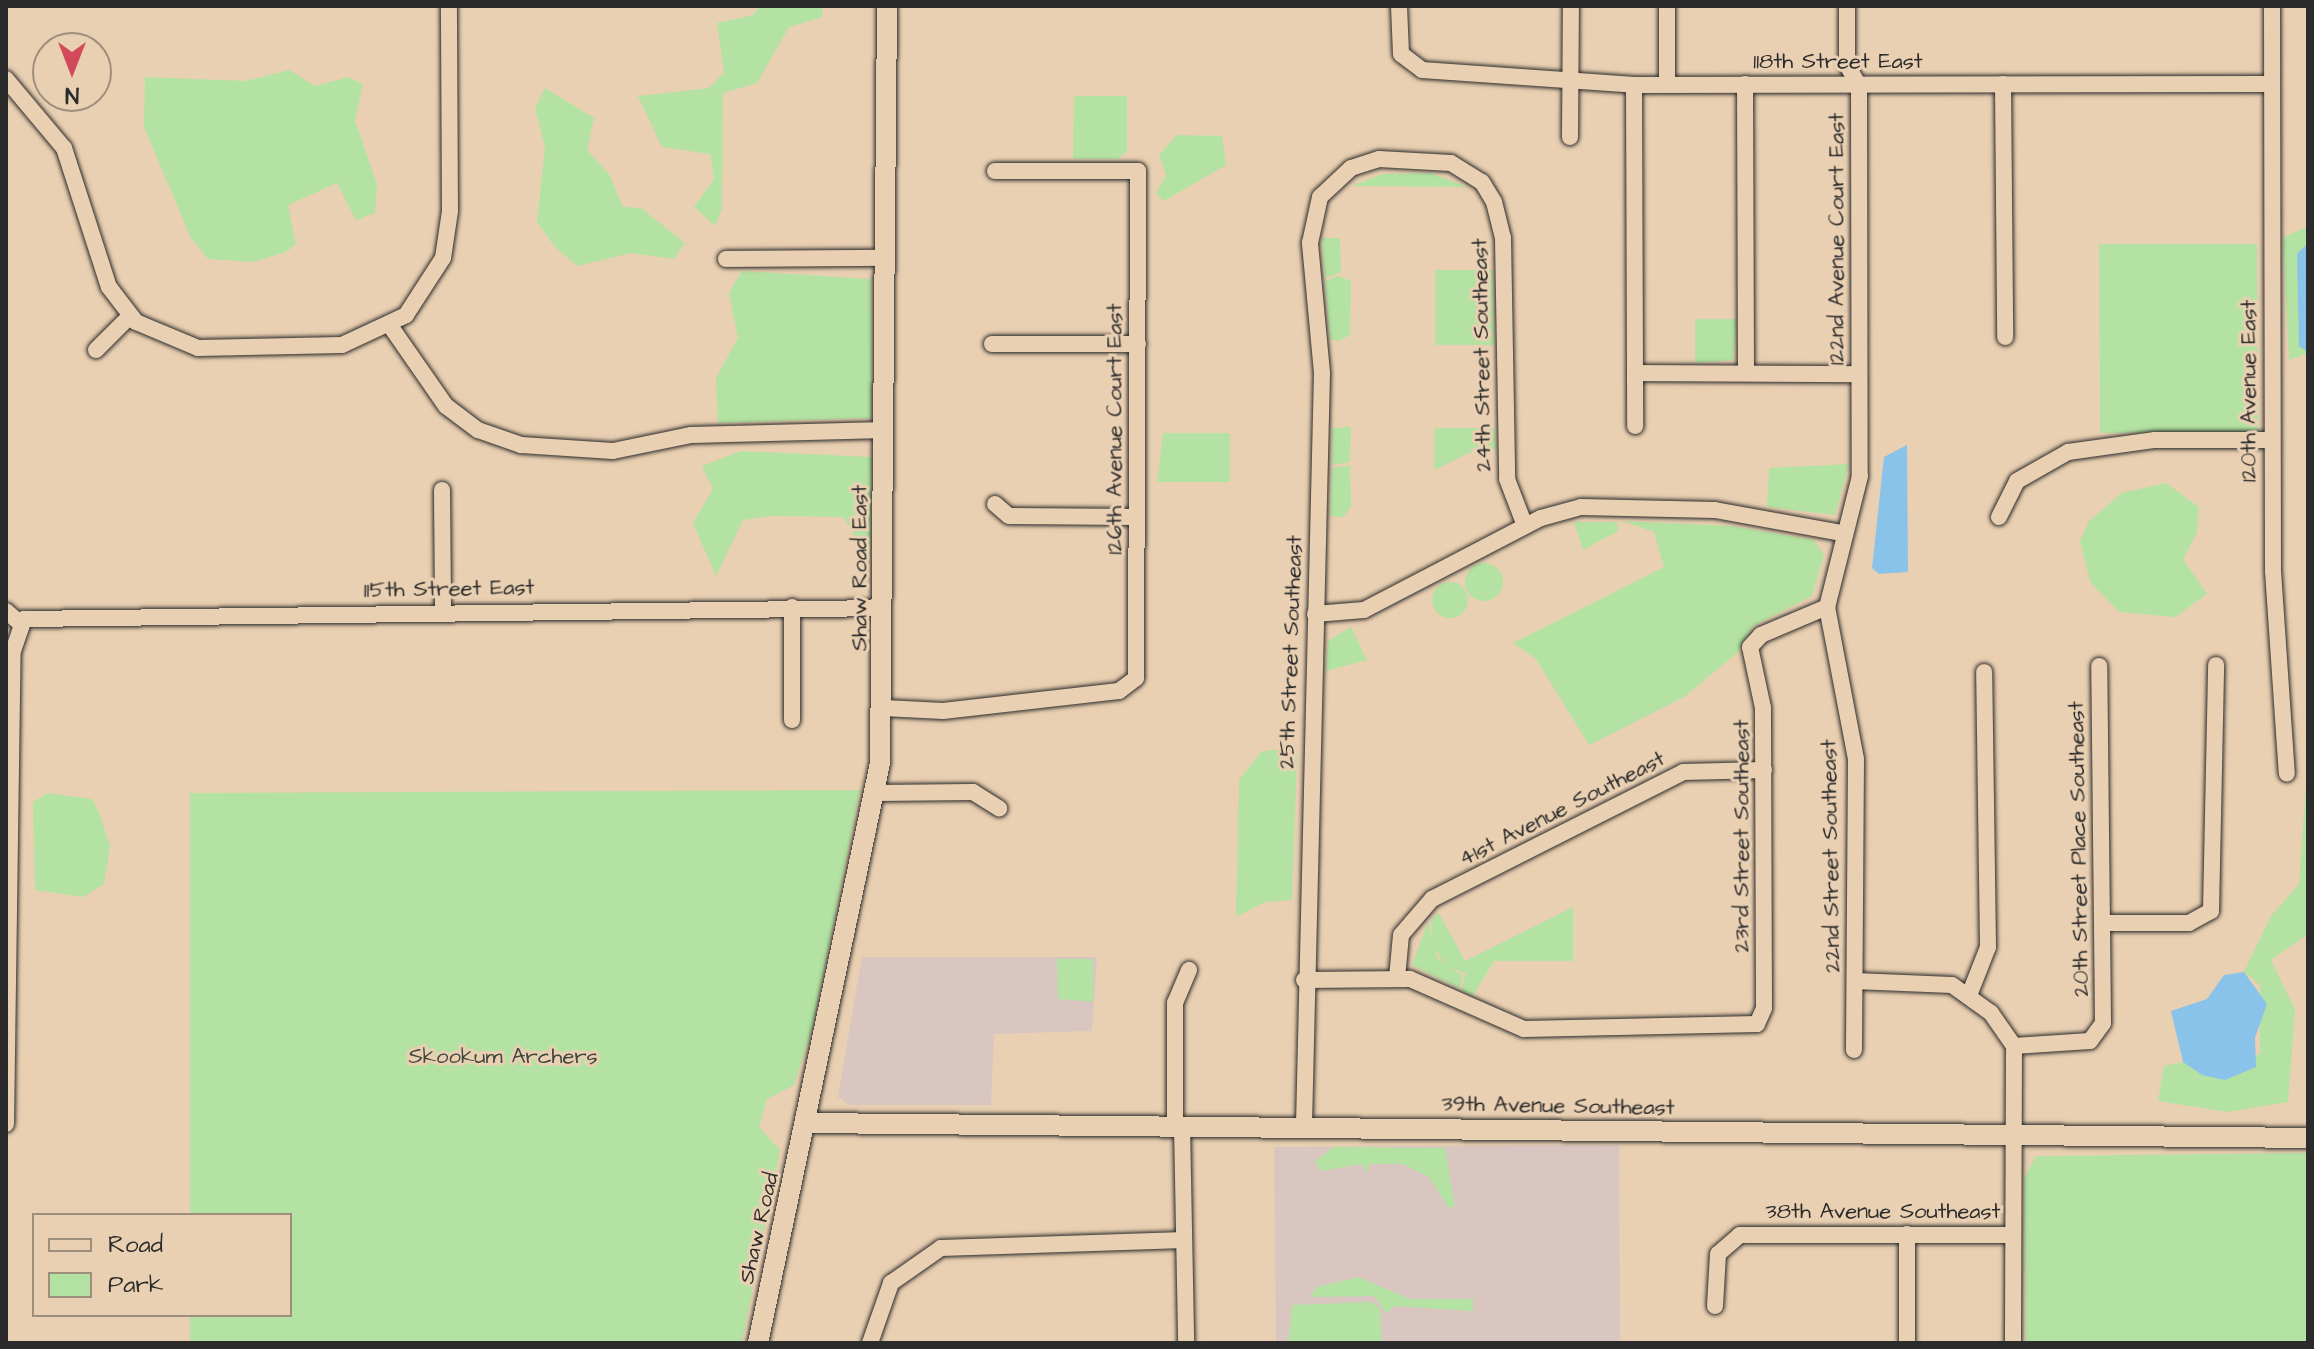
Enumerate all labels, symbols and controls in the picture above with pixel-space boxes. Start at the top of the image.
north arrow [32,32,112,112]
street label: 118th Street East [1753,49,1923,75]
text: N [65,79,79,110]
street label: 122nd Avenue Court East [1824,113,1850,365]
street label: 24th Street Southeast [1467,238,1497,472]
street label: 120th Avenue East [2236,300,2262,482]
street label: 126th Avenue Court East [1102,303,1128,555]
street label: Shaw Road East [847,485,873,651]
street label: 25th Street Southeast [1274,535,1308,769]
street label: 115th Street East [363,574,535,604]
street label: 20th Street Place Southeast [2063,701,2095,997]
street label: 23rd Street Southeast [1729,719,1755,953]
street label: 22nd Street Southeast [1816,739,1846,973]
street label: 41st Avenue Southeast [1455,746,1669,872]
park label: Skookum Archers [408,1044,598,1070]
street label: 39th Avenue Southeast [1441,1091,1675,1121]
street label: Shaw Road [733,1170,785,1286]
street label: 38th Avenue Southeast [1766,1199,2000,1225]
legend [32,1213,292,1317]
text: Road [108,1228,163,1262]
text: Park [108,1268,164,1302]

